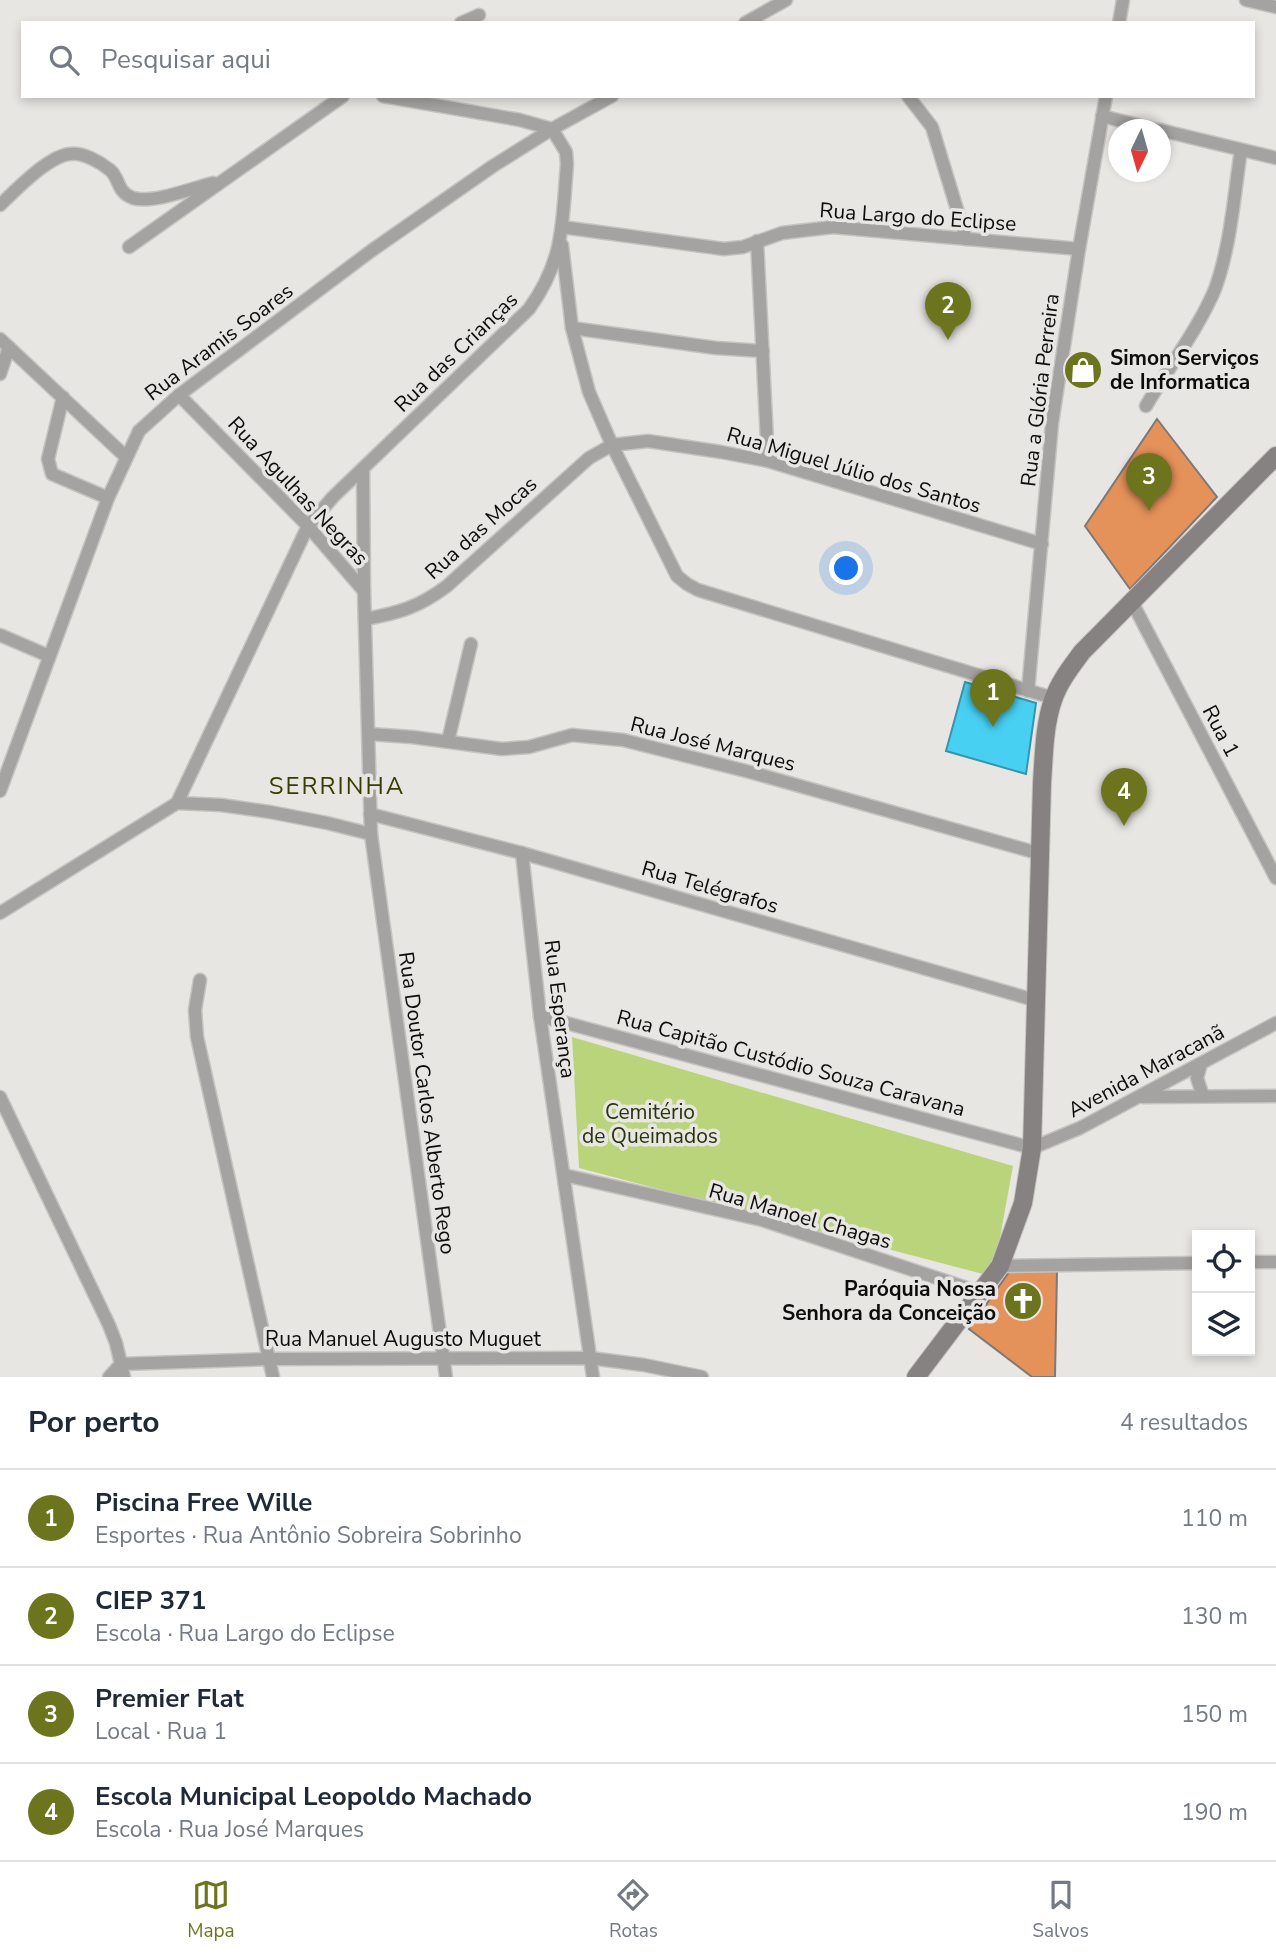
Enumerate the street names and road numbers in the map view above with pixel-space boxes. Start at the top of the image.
street label: Rua Largo do Eclipse [819,196,1017,238]
street label: Rua Aramis Soares [139,277,299,407]
street label: Rua das Crianças [388,286,524,418]
street label: Rua a Glória Perreira [1014,292,1066,488]
street label: Rua Agulhas Negras [222,410,374,572]
street label: Rua Miguel Júlio dos Santos [724,420,984,520]
street label: Rua das Mocas [419,470,543,586]
street label: Rua 1 [1196,700,1246,762]
street label: Rua José Marques [627,710,799,778]
street label: Rua Telégrafos [638,854,782,920]
street label: Rua Esperança [538,938,582,1080]
street label: Rua Doutor Carlos Alberto Rego [392,950,462,1256]
street label: Rua Capitão Custódio Souza Caravana [614,1003,968,1123]
street label: Avenida Maracanã [1063,1018,1229,1124]
street label: Rua Manoel Chagas [706,1177,894,1255]
street label: Rua Manuel Augusto Muguet [265,1325,542,1353]

